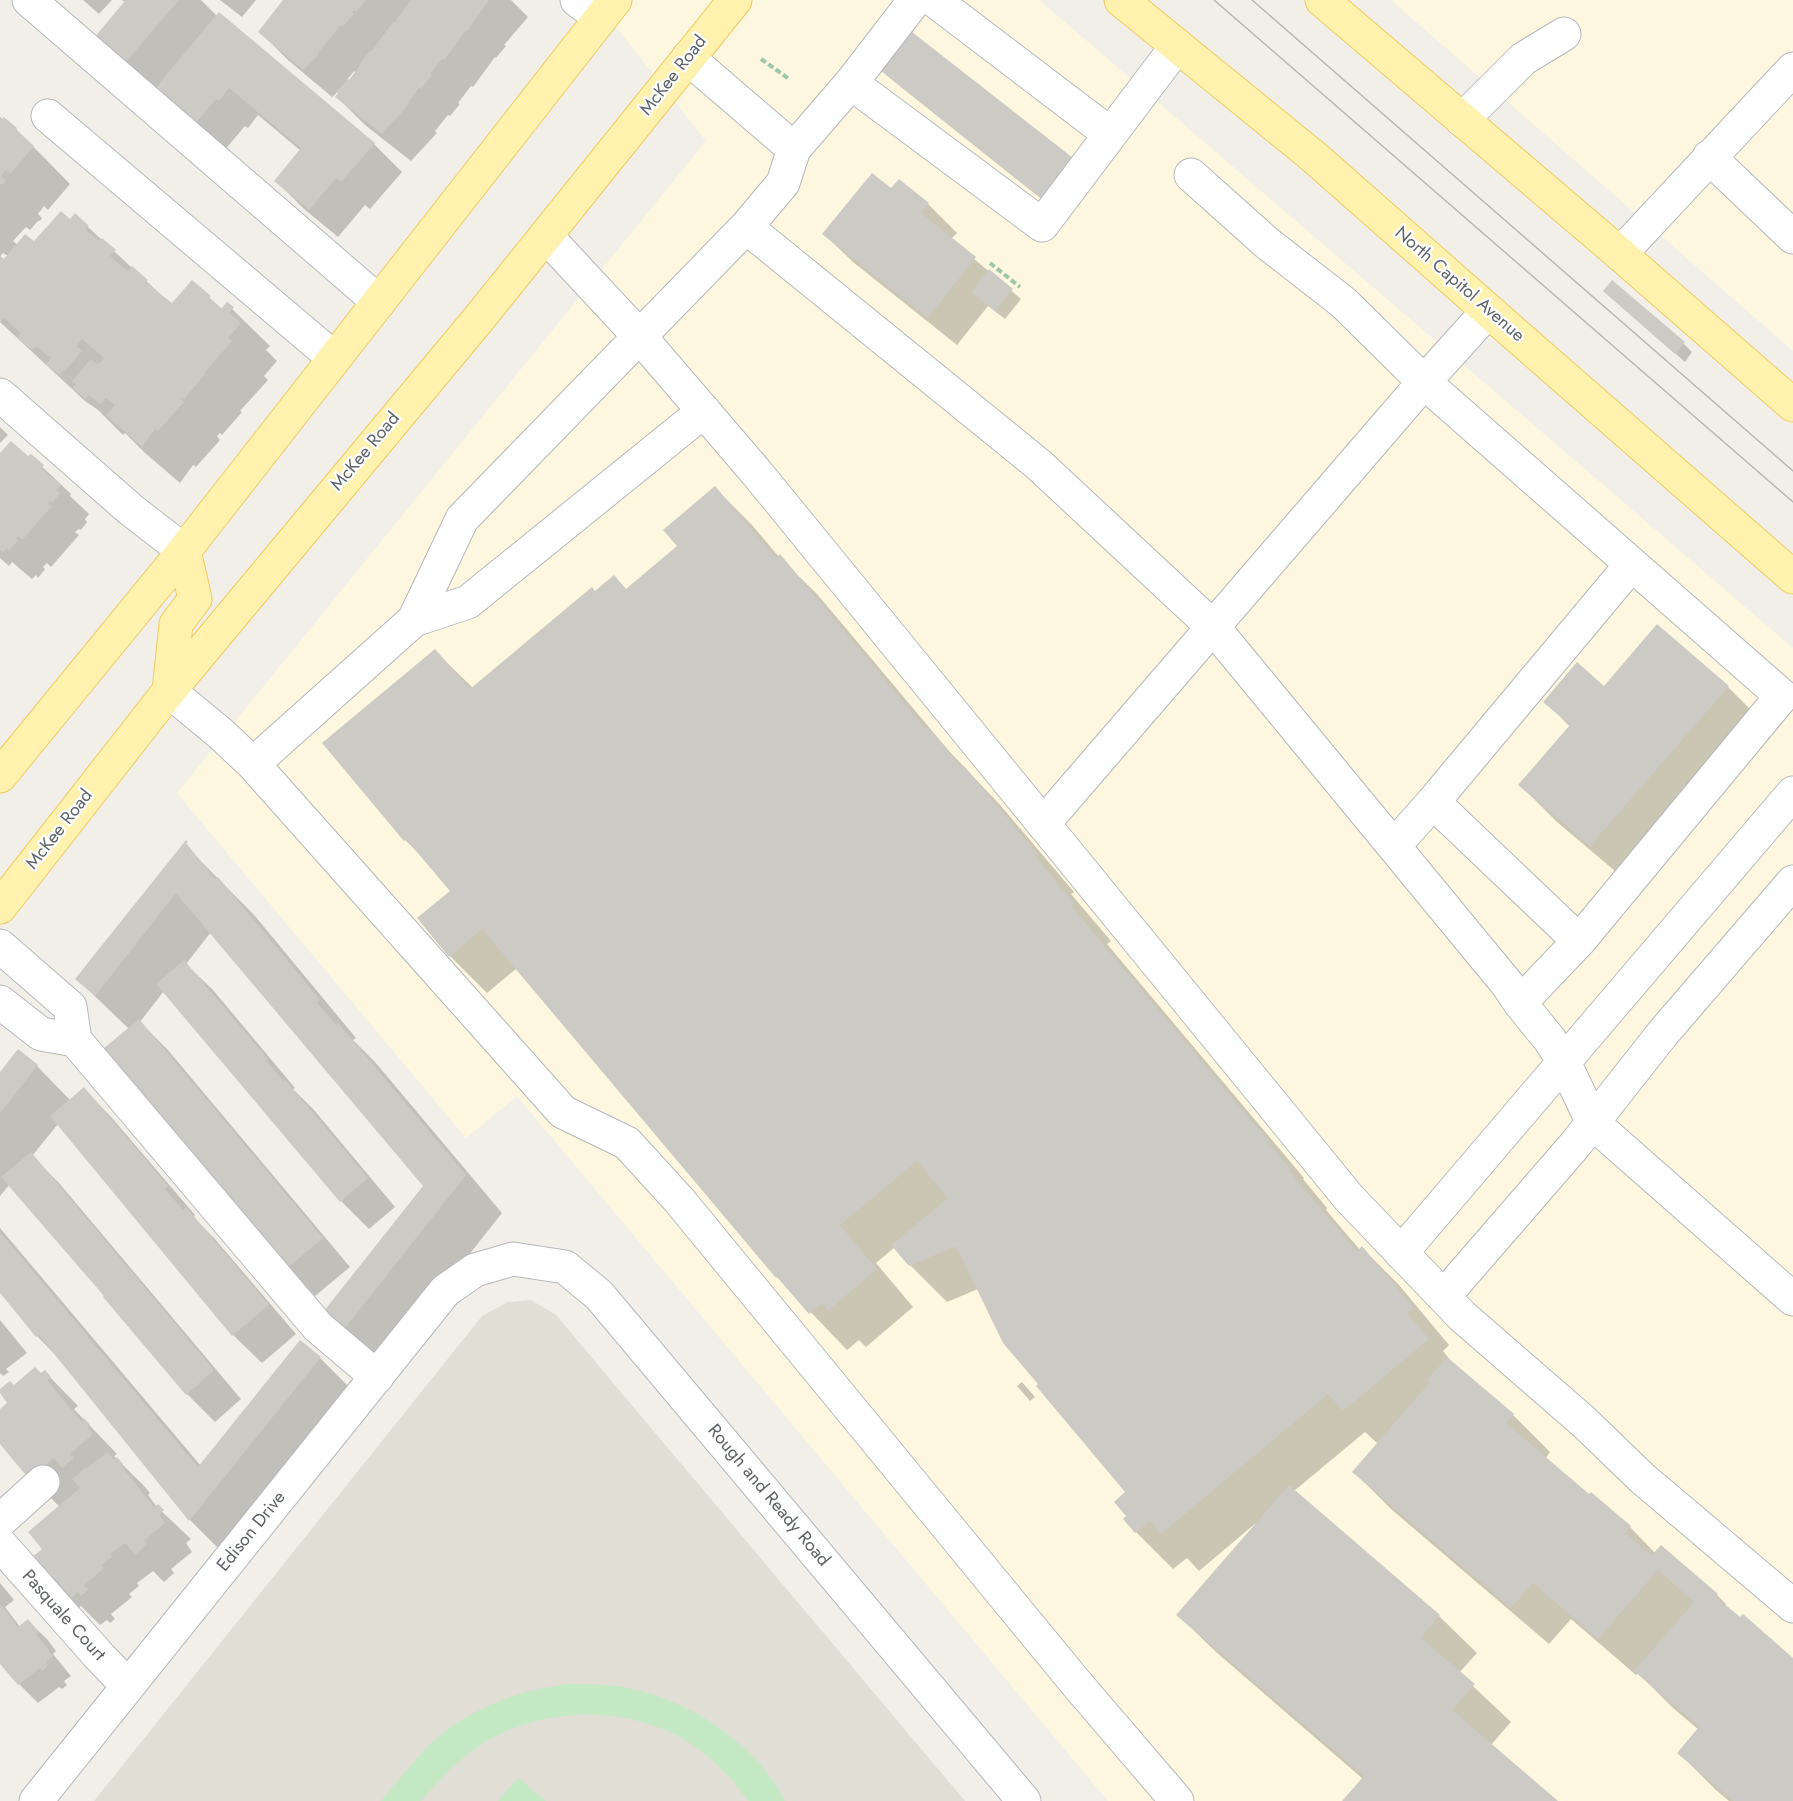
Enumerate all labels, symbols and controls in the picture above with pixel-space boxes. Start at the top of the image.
street label: McKee Road [636,32,712,120]
street label: North Capitol Avenue [1390,223,1528,347]
street label: McKee Road [327,408,405,496]
street label: McKee Road [22,786,98,874]
street label: Rough and Ready Road [702,1421,834,1571]
street label: Edison Drive [213,1488,291,1576]
street label: Pasquale Court [17,1566,109,1666]

